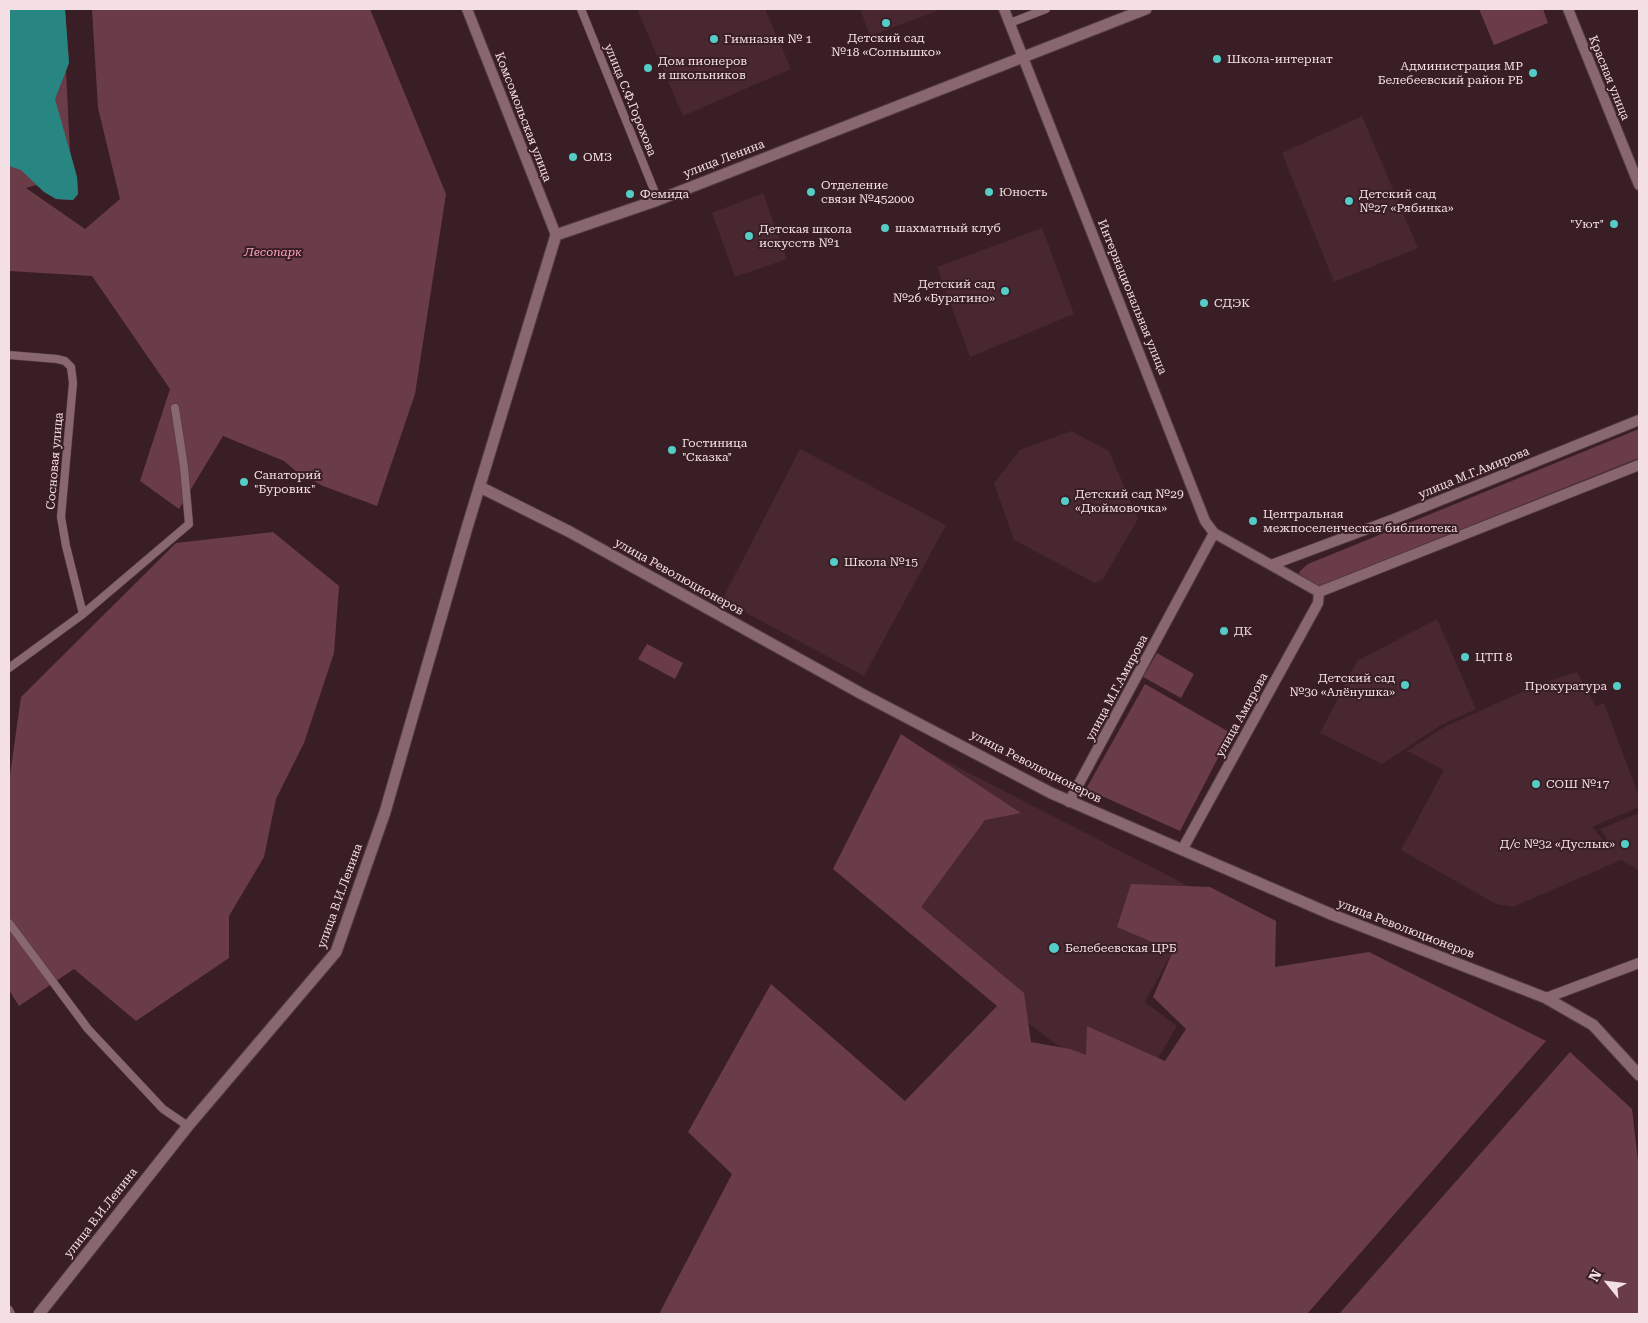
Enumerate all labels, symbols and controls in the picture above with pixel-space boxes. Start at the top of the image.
marker: Детский сад №18 «Солнышко» [880,17,892,29]
place label: Детский сад №18 «Солнышко» [831,31,941,59]
place label: Гимназия № 1 [724,32,812,46]
marker: Гимназия № 1 [708,33,720,45]
street label: Красная улица [1585,33,1633,123]
street label: улица С.Ф.Горохова [601,42,659,158]
street label: Комсомольская улица [492,50,554,184]
place label: Школа-интернат [1227,52,1333,66]
marker: Школа-интернат [1211,53,1223,65]
place label: Дом пионеров и школьников [658,54,747,82]
place label: Администрация МР Белебеевский район РБ [1378,59,1523,87]
marker: Дом пионеров и школьников [642,62,654,74]
marker: Администрация МР Белебеевский район РБ [1527,67,1539,79]
street label: улица Ленина [681,137,767,181]
place label: ОМЗ [583,150,612,164]
marker: ОМЗ [567,151,579,163]
place label: Отделение связи №452000 [821,178,914,206]
place label: Юность [999,185,1047,199]
marker: Отделение связи №452000 [805,186,817,198]
marker: Юность [983,186,995,198]
place label: Фемида [640,187,689,201]
place label: Детский сад №27 «Рябинка» [1359,187,1454,215]
marker: Фемида [624,188,636,200]
marker: Детский сад №27 «Рябинка» [1343,195,1355,207]
street label: Интернациональная улица [1094,217,1170,377]
place label: "Уют" [1570,217,1604,231]
marker: "Уют" [1608,218,1620,230]
place label: шахматный клуб [895,221,1001,235]
place label: Детская школа искусств №1 [759,222,852,250]
marker: шахматный клуб [879,222,891,234]
marker: Детская школа искусств №1 [743,230,755,242]
park label: Лесопарк [244,245,302,259]
place label: Детский сад №26 «Буратино» [893,277,995,305]
marker: Детский сад №26 «Буратино» [999,285,1011,297]
place label: СДЭК [1214,296,1250,310]
marker: СДЭК [1198,297,1210,309]
street label: Сосновая улица [44,412,66,510]
place label: Гостиница "Сказка" [682,436,747,464]
marker: Гостиница "Сказка" [666,444,678,456]
street label: улица М.Г.Амирова [1417,444,1531,502]
place label: Санаторий "Буровик" [254,468,321,496]
marker: Санаторий "Буровик" [238,476,250,488]
place label: Детский сад №29 «Дюймовочка» [1075,487,1184,515]
marker: Детский сад №29 «Дюймовочка» [1059,495,1071,507]
place label: Центральная межпоселенческая библиотека [1263,507,1457,535]
marker: Центральная межпоселенческая библиотека [1247,515,1259,527]
street label: улица Революционеров [612,535,746,619]
place label: Школа №15 [844,555,918,569]
marker: Школа №15 [828,556,840,568]
place label: ДК [1234,624,1252,638]
marker: ДК [1218,625,1230,637]
street label: улица М.Г.Амирова [1083,632,1151,744]
place label: ЦТП 8 [1475,650,1513,664]
marker: ЦТП 8 [1459,651,1471,663]
street label: улица Амирова [1213,670,1271,760]
place label: Детский сад №30 «Алёнушка» [1289,671,1395,699]
marker: Детский сад №30 «Алёнушка» [1399,679,1411,691]
place label: Прокуратура [1525,679,1607,693]
marker: Прокуратура [1611,680,1623,692]
street label: улица Революционеров [968,728,1104,806]
place label: СОШ №17 [1546,777,1609,791]
marker: СОШ №17 [1530,778,1542,790]
place label: Д/с №32 «Дуслык» [1500,837,1615,851]
marker: Д/с №32 «Дуслык» [1619,838,1631,850]
street label: улица В.И.Ленина [314,842,366,950]
street label: улица Революционеров [1335,896,1477,962]
marker: Белебеевская ЦРБ [1047,941,1061,955]
place label: Белебеевская ЦРБ [1065,941,1176,955]
street label: улица В.И.Ленина [61,1165,141,1261]
north arrow [1583,1258,1633,1308]
text: N [1585,1267,1604,1284]

